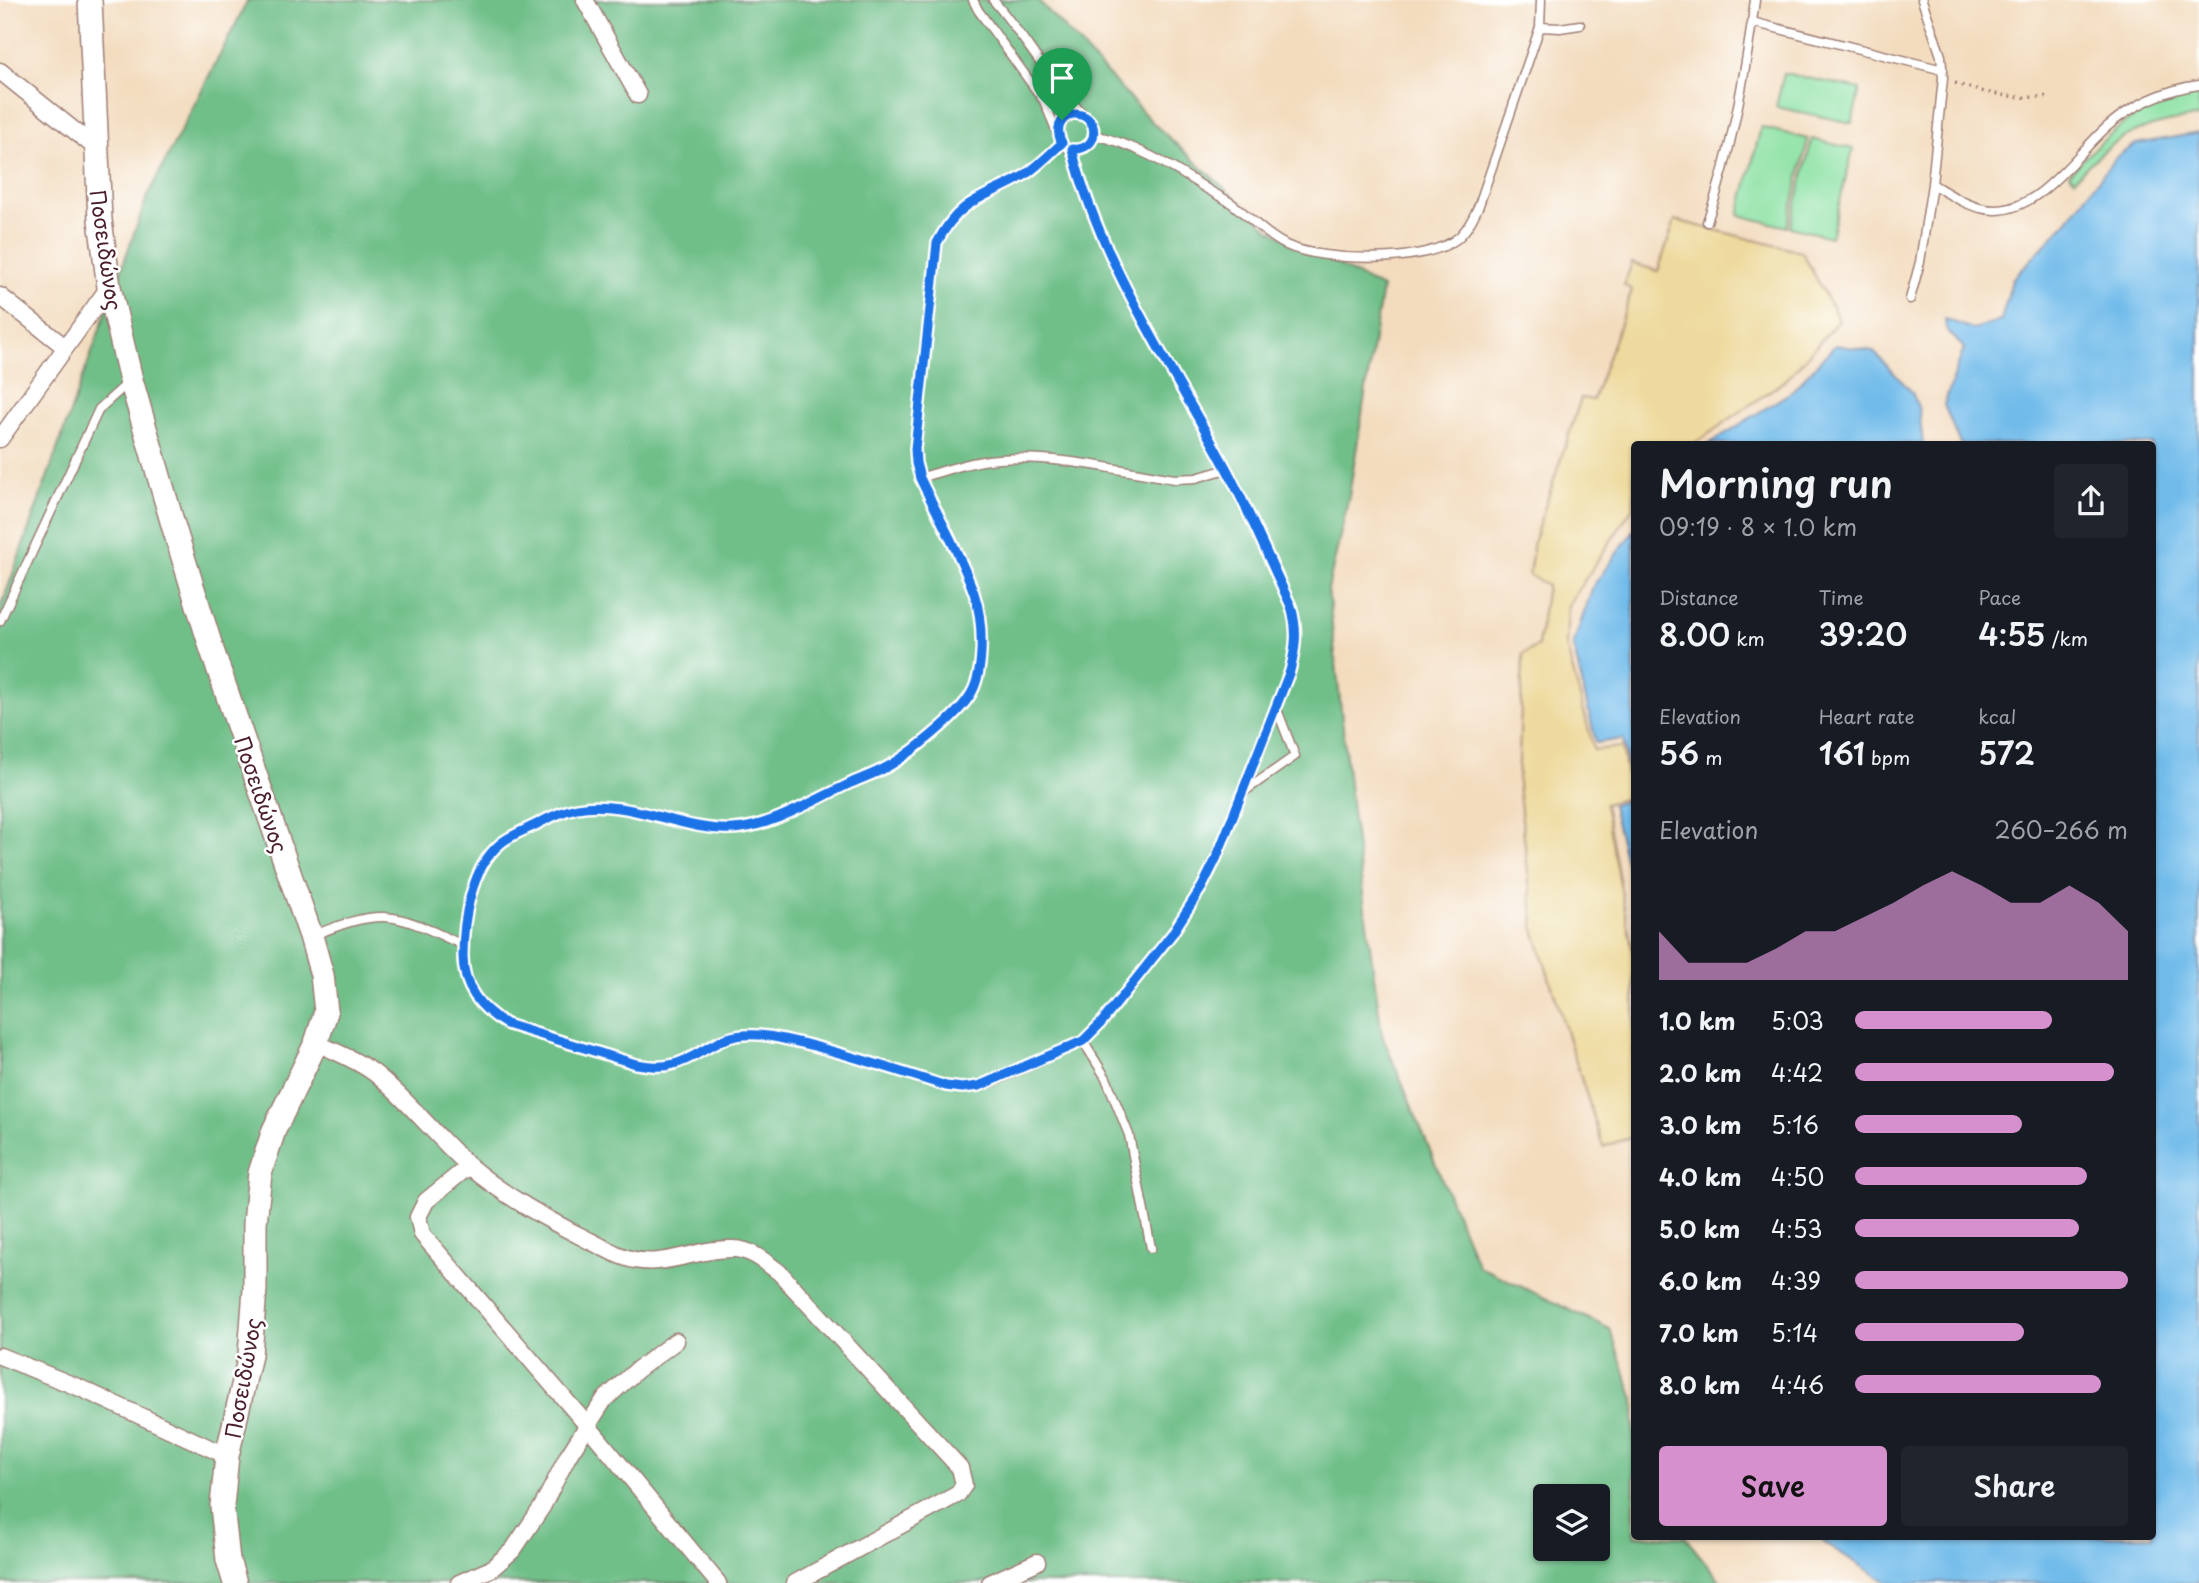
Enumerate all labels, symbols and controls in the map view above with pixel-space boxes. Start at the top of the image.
pin [1032,48,1092,120]
icon: arrive [1043,59,1081,97]
street label: Ποσειδώνος [83,188,131,312]
text: Morning run [1659,454,1893,511]
button: share [2054,464,2128,538]
text: 09:19 · 8 × 1.0 km [1659,509,1857,544]
text: Distance [1659,583,1739,611]
text: Time [1819,583,1864,611]
text: Pace [1978,583,2021,611]
text: 8.00 [1659,611,1730,656]
text: 39:20 [1819,611,1907,656]
text: 4:55 [1978,611,2046,656]
text: km [1730,624,1765,652]
text: /km [2046,624,2088,652]
text: Elevation [1659,702,1741,730]
text: Heart rate [1819,702,1915,730]
text: kcal [1978,702,2016,730]
text: 56 [1659,730,1699,775]
text: 161 [1819,730,1865,775]
text: 572 [1978,730,2035,775]
street label: Ποσειδώνος [227,731,297,857]
text: m [1699,743,1723,771]
text: bpm [1865,743,1910,771]
text: Elevation [1659,812,1758,847]
text: 260–266 m [1994,812,2128,847]
text: 1.0 km [1659,1003,1736,1038]
text: 5:03 [1771,1003,1824,1038]
text: 2.0 km [1659,1055,1741,1090]
text: 4:42 [1771,1055,1823,1090]
text: 3.0 km [1659,1107,1741,1142]
text: 5:16 [1771,1107,1819,1142]
text: 4.0 km [1659,1159,1742,1194]
text: 4:50 [1771,1159,1824,1194]
text: 5.0 km [1659,1211,1740,1246]
text: 4:53 [1771,1211,1822,1246]
text: 6.0 km [1659,1263,1742,1298]
text: 4:39 [1771,1263,1821,1298]
street label: Ποσειδώνος [216,1315,268,1441]
text: 7.0 km [1659,1315,1739,1350]
text: 5:14 [1771,1315,1818,1350]
text: 8.0 km [1659,1367,1740,1402]
text: 4:46 [1771,1367,1824,1402]
button: Save [1659,1446,1887,1526]
button: Share [1901,1446,2128,1526]
map controls [1533,1484,1610,1561]
button: layers [1533,1484,1610,1561]

